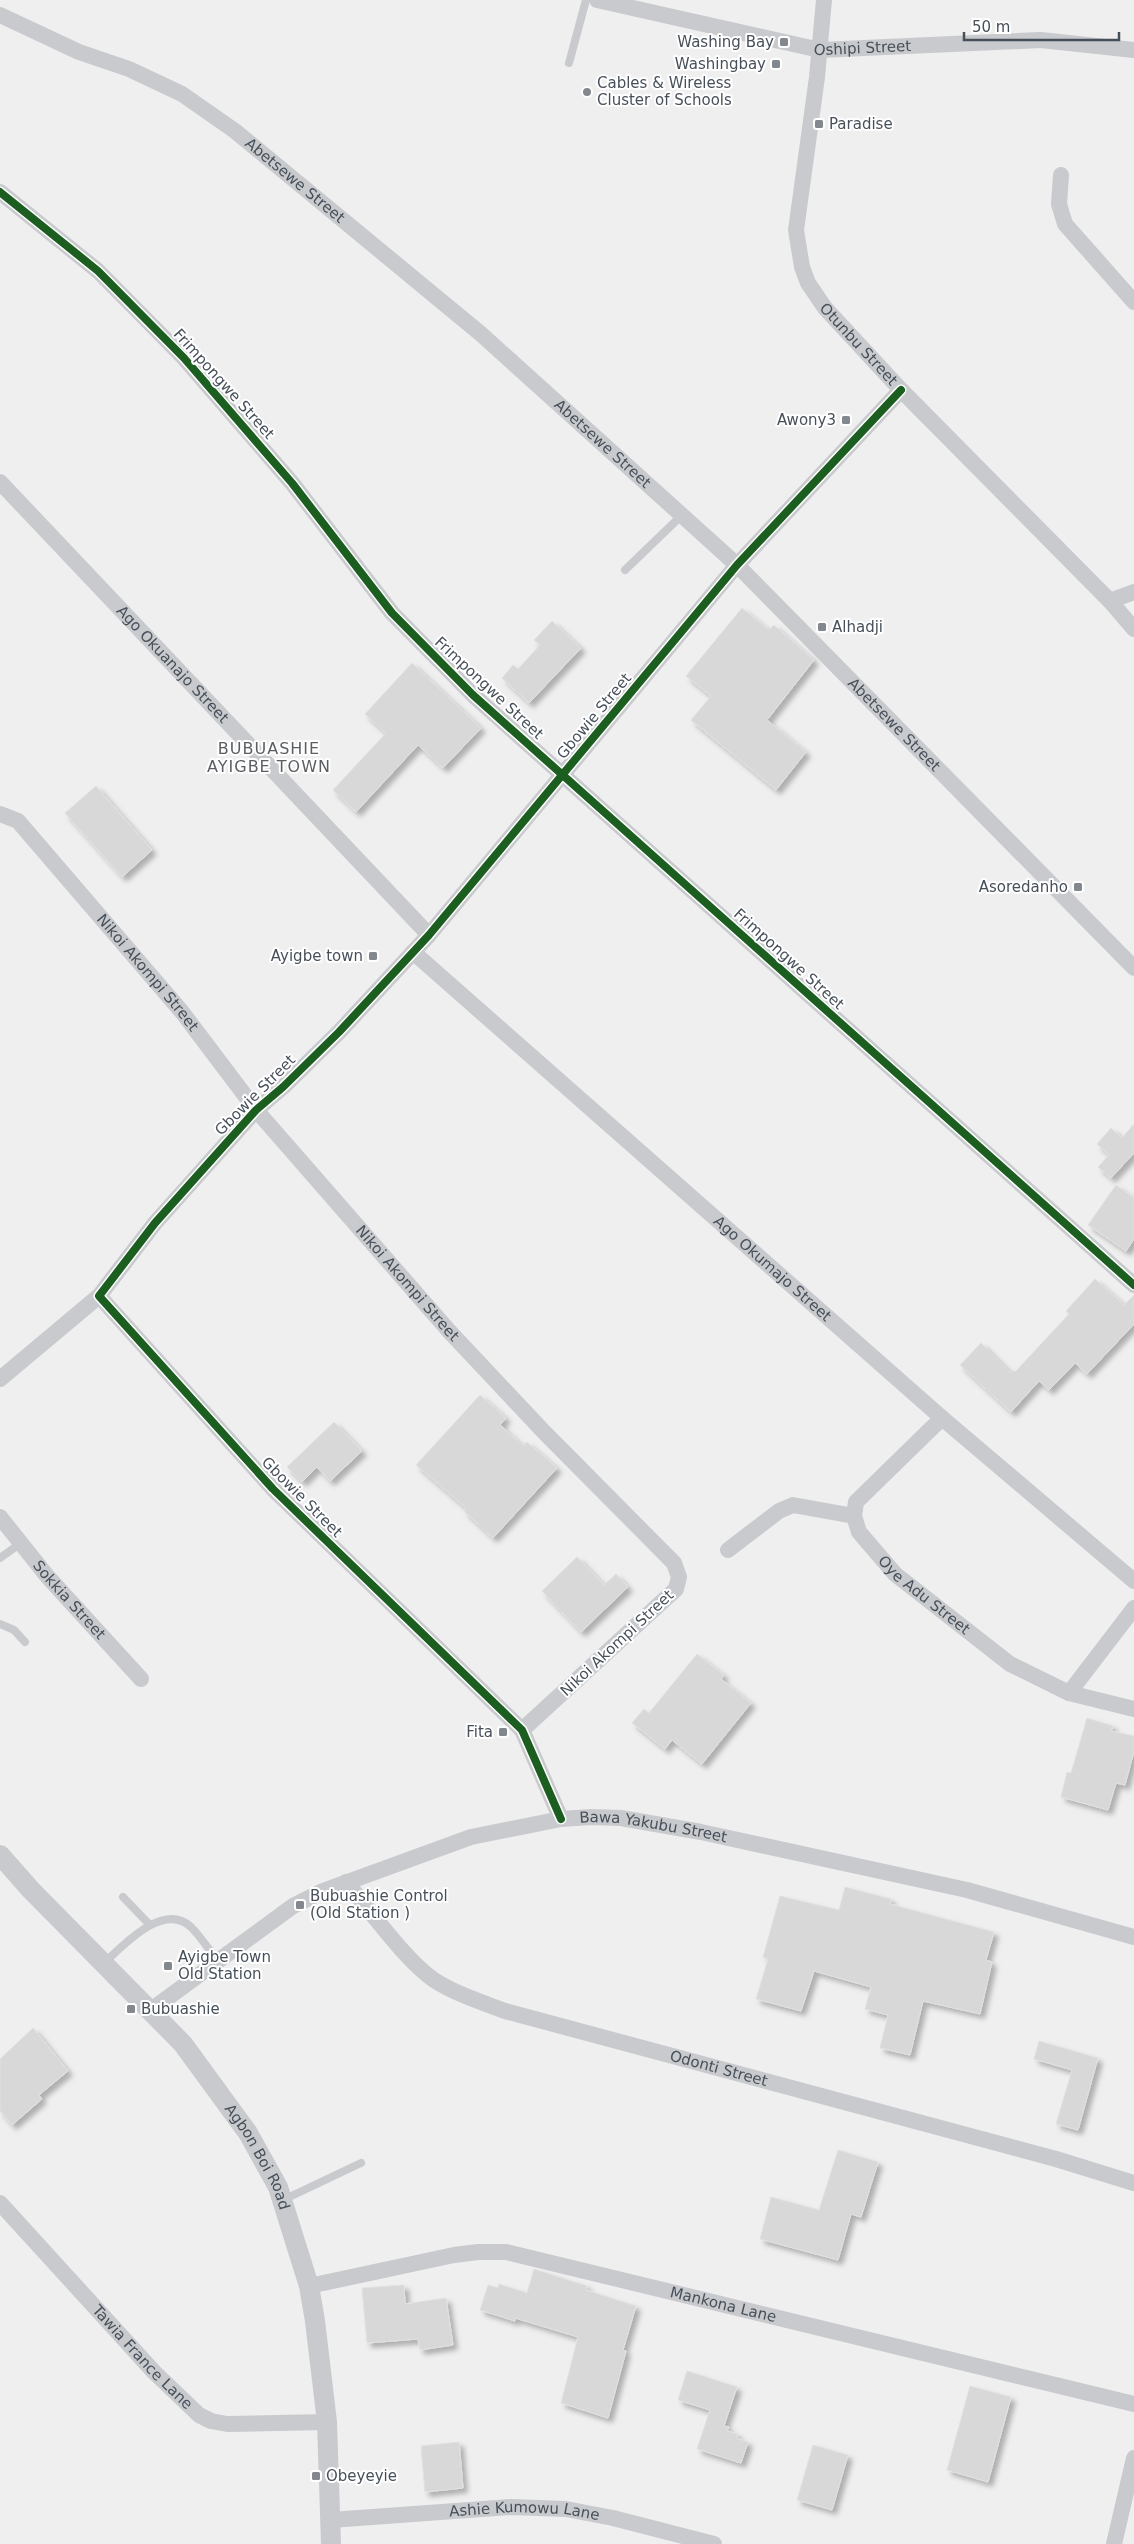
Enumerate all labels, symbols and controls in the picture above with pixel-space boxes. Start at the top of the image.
scale bar [964,10,1119,42]
text: 50 m [972,18,1010,36]
place label: Washing Bay [677,33,774,51]
marker: Washing Bay [778,36,790,48]
street label: Oshipi Street [812,37,912,60]
place label: Washingbay [675,55,766,73]
marker: Washingbay [770,58,782,70]
place label: Cables & Wireless Cluster of Schools [597,74,732,109]
marker: Cables & Wireless Cluster of Schools [581,86,593,98]
place label: Paradise [829,115,893,133]
marker: Paradise [813,118,825,130]
street label: Abetsewe Street [241,134,349,227]
street label: Otunbu Street [816,299,901,389]
street label: Frimpongwe Street [170,325,278,443]
street label: Abetsewe Street [551,396,655,492]
place label: Awony3 [777,411,836,429]
marker: Awony3 [840,414,852,426]
street label: Ago Okuanajo Street [113,602,232,727]
place label: Alhadji [832,618,883,636]
marker: Alhadji [816,621,828,633]
street label: Frimpongwe Street [431,633,547,743]
street label: Gbowie Street [553,669,635,763]
street label: Abetsewe Street [844,674,944,775]
district label: BUBUASHIE AYIGBE TOWN [207,739,331,776]
place label: Asoredanho [979,878,1068,896]
marker: Asoredanho [1072,881,1084,893]
street label: Frimpongwe Street [730,905,848,1013]
street label: Nikoi Akompi Street [93,910,202,1035]
place label: Ayigbe town [271,947,363,965]
marker: Ayigbe town [367,950,379,962]
street label: Gbowie Street [211,1051,299,1139]
street label: Ago Okumajo Street [710,1212,835,1325]
street label: Nikoi Akompi Street [352,1222,463,1345]
street label: Gbowie Street [258,1453,346,1541]
street label: Oye Adu Street [874,1552,974,1638]
street label: Sokkia Street [29,1557,109,1643]
street label: Nikoi Akompi Street [557,1586,677,1700]
place label: Fita [466,1723,493,1741]
marker: Fita [497,1726,509,1738]
street label: Bawa Yakubu Street [579,1808,729,1846]
place label: Bubuashie Control (Old Station ) [310,1887,448,1922]
marker: Bubuashie Control (Old Station ) [294,1899,306,1911]
place label: Ayigbe Town Old Station [178,1948,271,1983]
marker: Ayigbe Town Old Station [162,1960,174,1972]
place label: Bubuashie [141,2000,220,2018]
marker: Bubuashie [125,2003,137,2015]
street label: Odonti Street [668,2047,770,2090]
street label: Agbon Boi Road [221,2100,294,2212]
street label: Mankona Lane [668,2283,778,2326]
street label: Tawia France Lane [88,2301,196,2413]
place label: Obeyeyie [326,2467,397,2485]
marker: Obeyeyie [310,2470,322,2482]
street label: Ashie Kumowu Lane [448,2498,601,2524]

